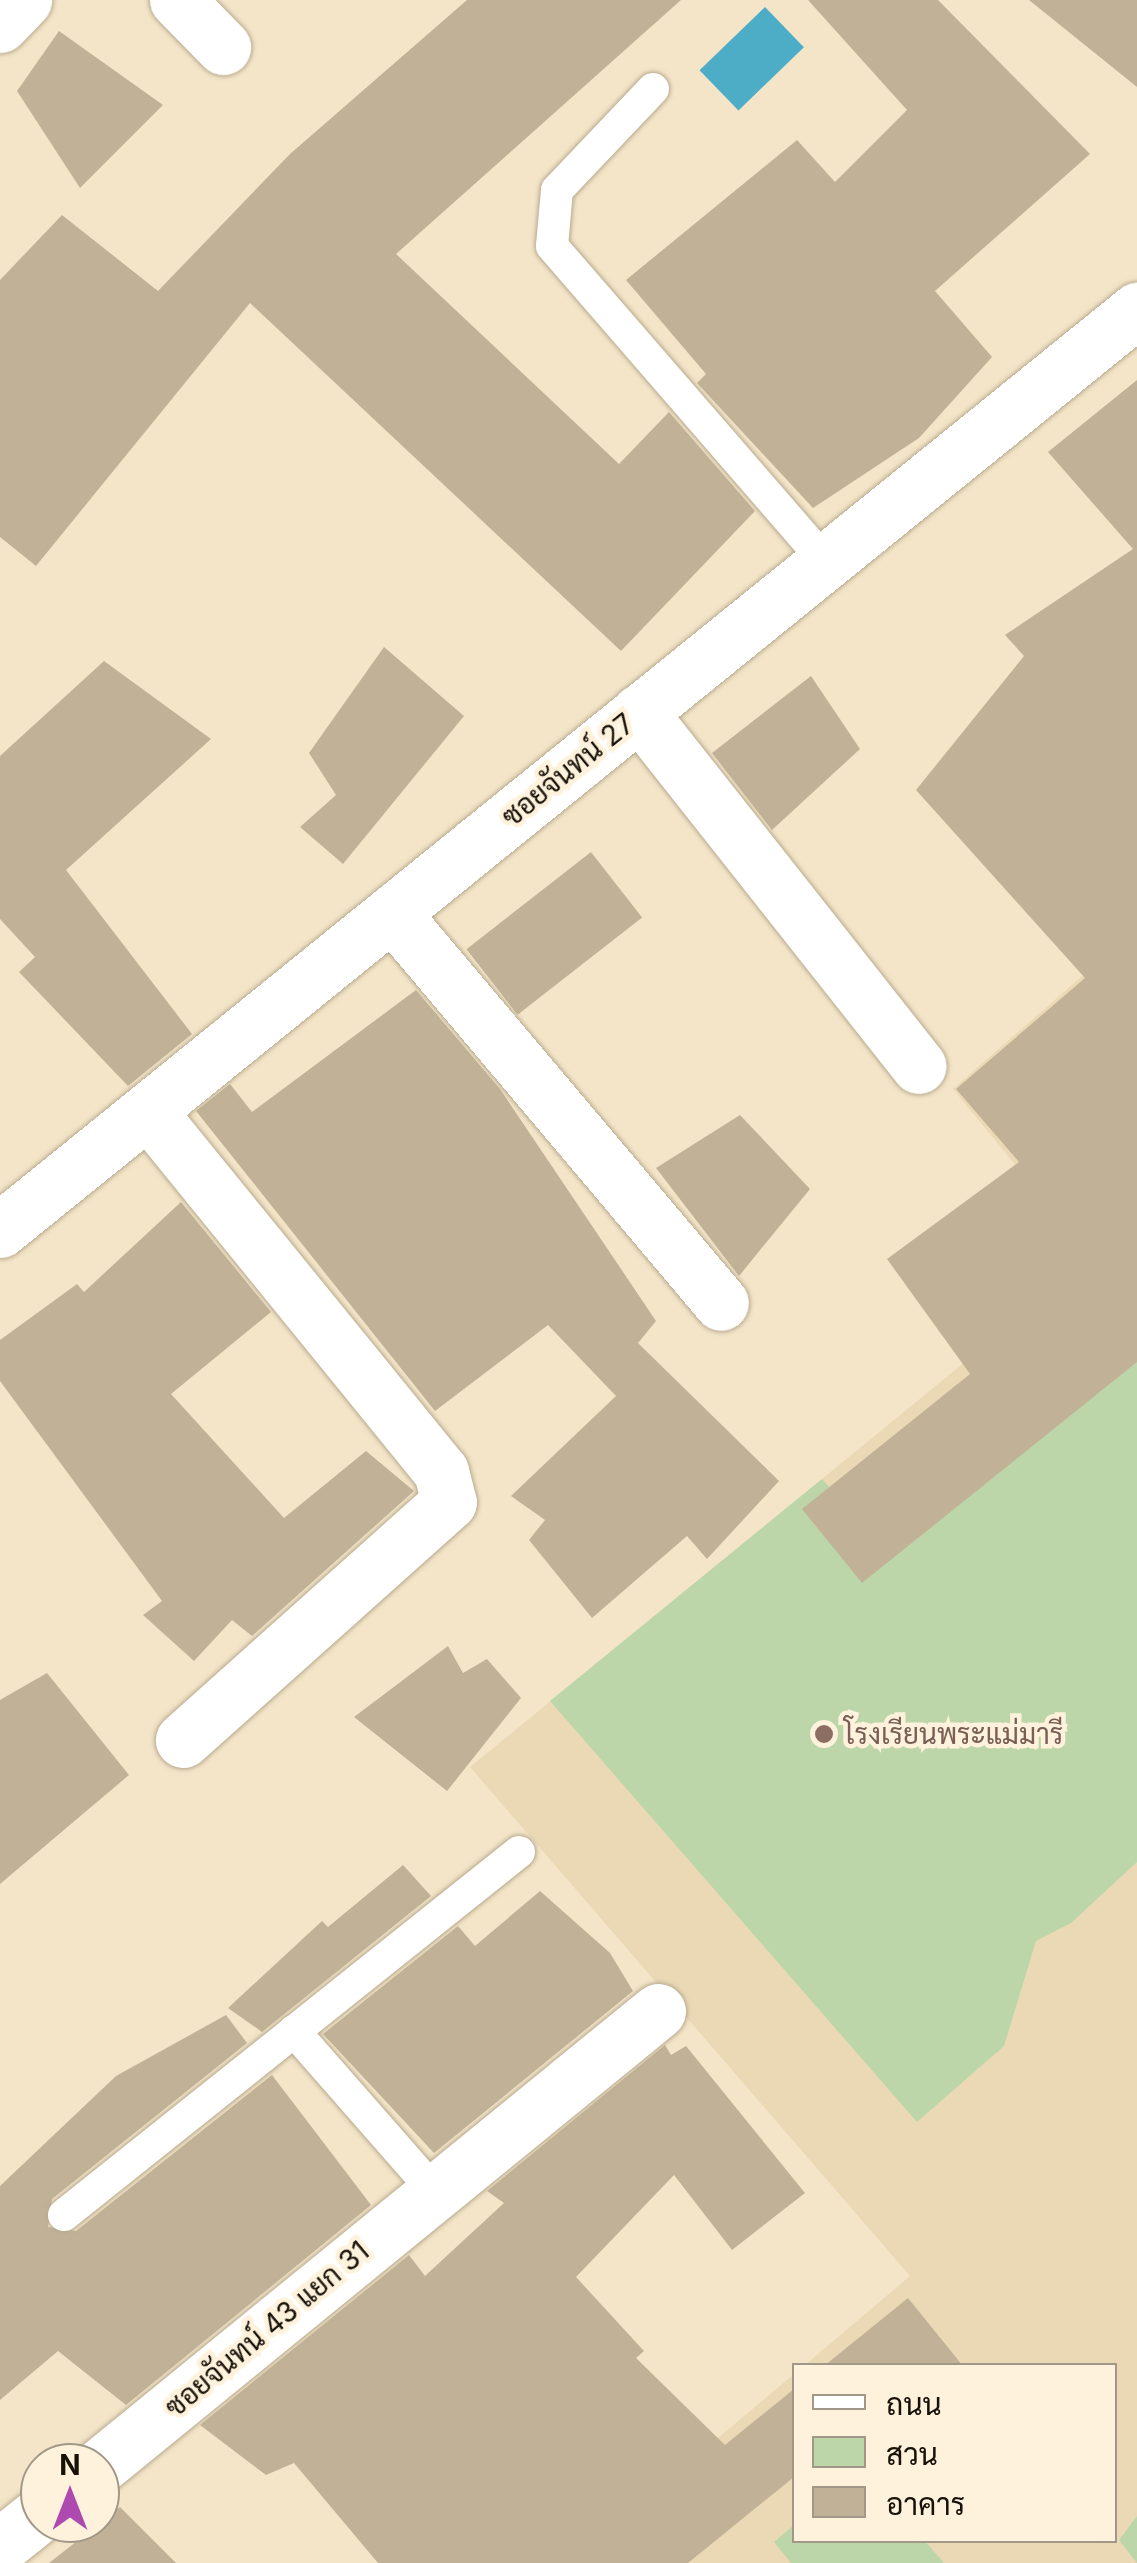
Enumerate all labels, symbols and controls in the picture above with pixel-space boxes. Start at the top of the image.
street label: ซอยจันทน์ 27 [495,707,641,833]
place label: โรงเรียนพระแม่มารี [844,1717,1063,1751]
marker: โรงเรียนพระแม่มารี [813,1723,835,1745]
street label: ซอยจันทน์ 43 แยก 31 [158,2234,376,2424]
legend [792,2363,1117,2543]
text: ถนน [886,2386,942,2422]
text: สวน [886,2436,938,2472]
north arrow [20,2443,120,2543]
text: N [59,2448,81,2482]
text: อาคาร [886,2486,965,2522]

